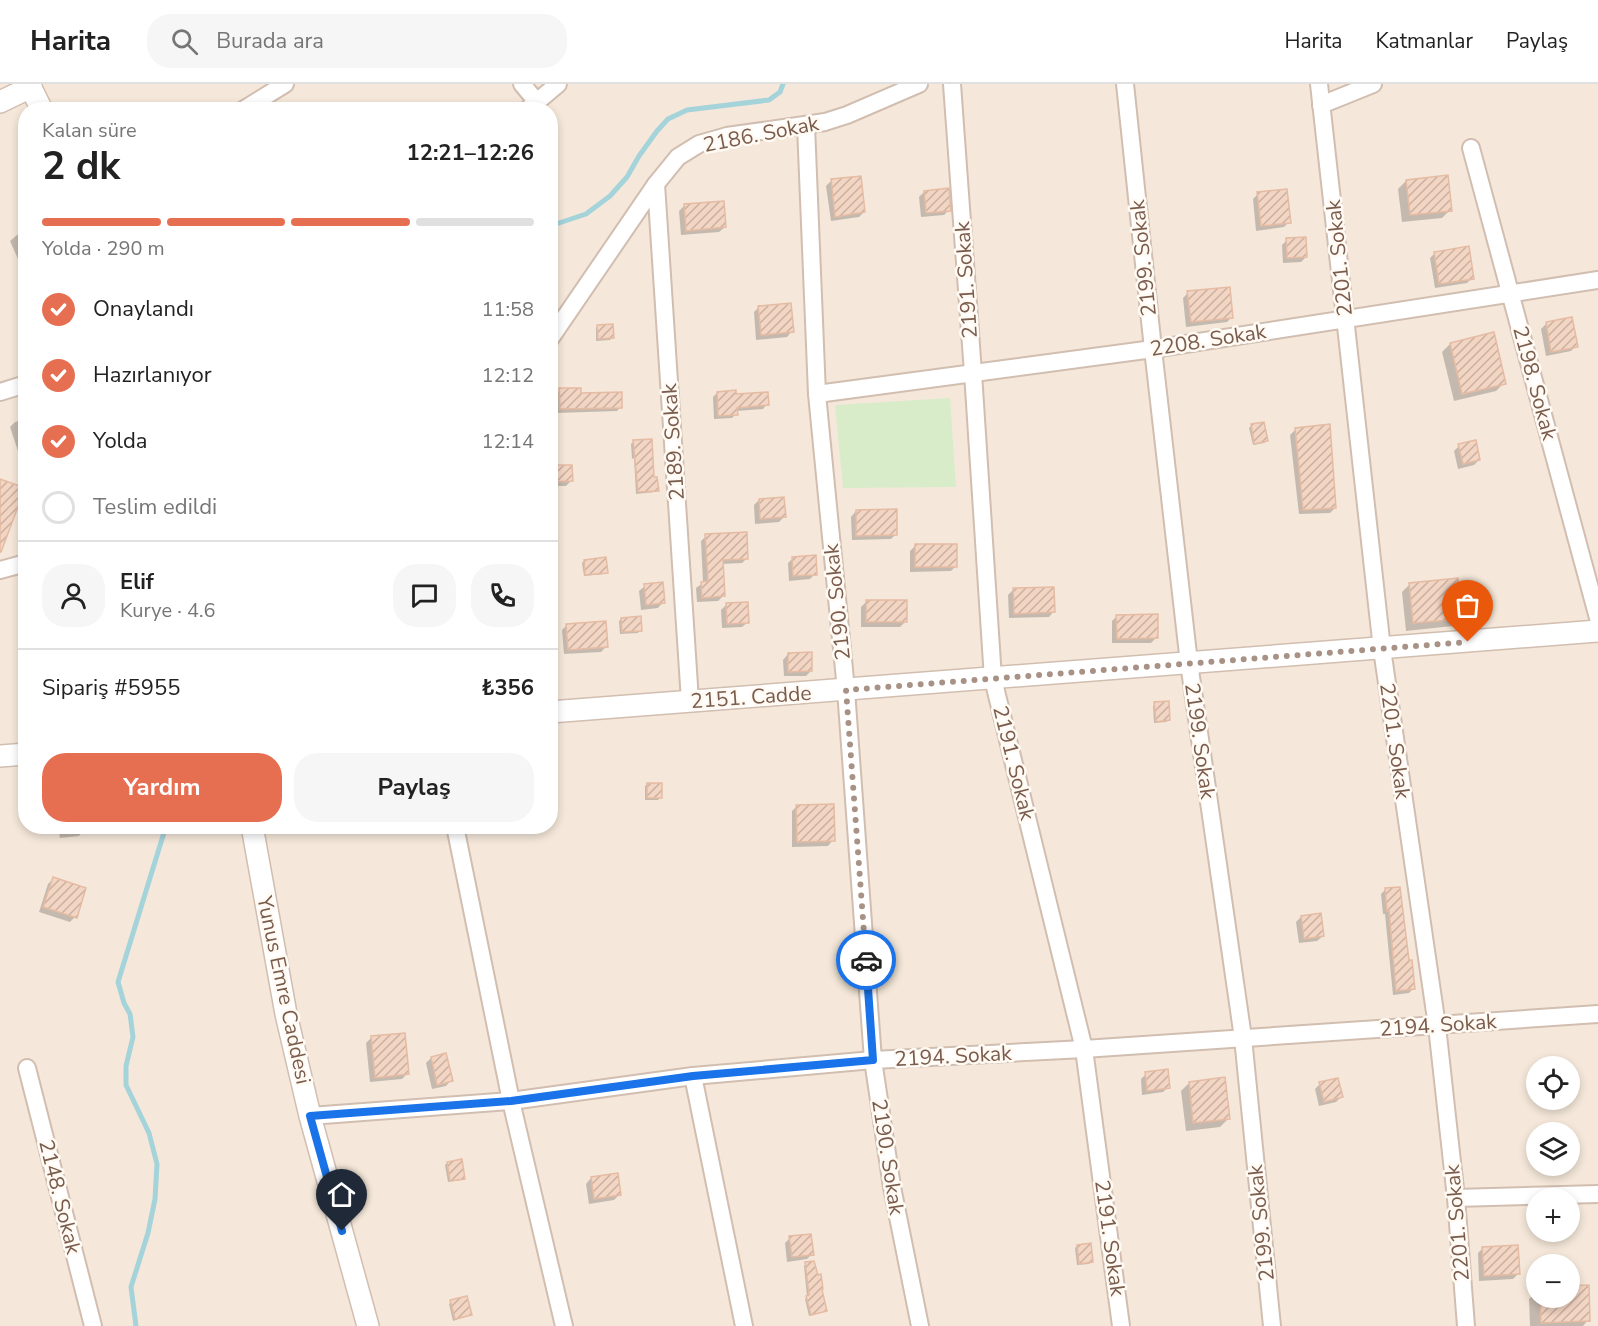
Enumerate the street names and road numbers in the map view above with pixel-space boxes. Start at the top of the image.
street label: 2186. Sokak [701,109,822,159]
street label: 2199. Sokak [1123,198,1163,318]
street label: 2201. Sokak [1319,198,1359,318]
street label: 2191. Sokak [948,220,984,339]
street label: 2208. Sokak [1148,317,1269,363]
street label: 2198. Sokak [1506,323,1564,444]
street label: 2189. Sokak [655,382,691,501]
street label: 2190. Sokak [817,542,857,662]
street label: 2151. Cadde [690,679,812,715]
street label: 2199. Sokak [1178,681,1222,801]
street label: 2201. Sokak [1373,681,1417,801]
street label: 2191. Sokak [986,703,1042,824]
street label: Yunus Emre Caddesi [250,892,318,1087]
street label: 2194. Sokak [1379,1007,1498,1043]
street label: 2194. Sokak [894,1039,1013,1073]
street label: 2190. Sokak [865,1097,911,1218]
street label: 2148. Sokak [32,1137,88,1258]
street label: 2199. Sokak [1241,1163,1281,1283]
street label: 2201. Sokak [1438,1163,1476,1283]
street label: 2191. Sokak [1088,1178,1132,1298]

